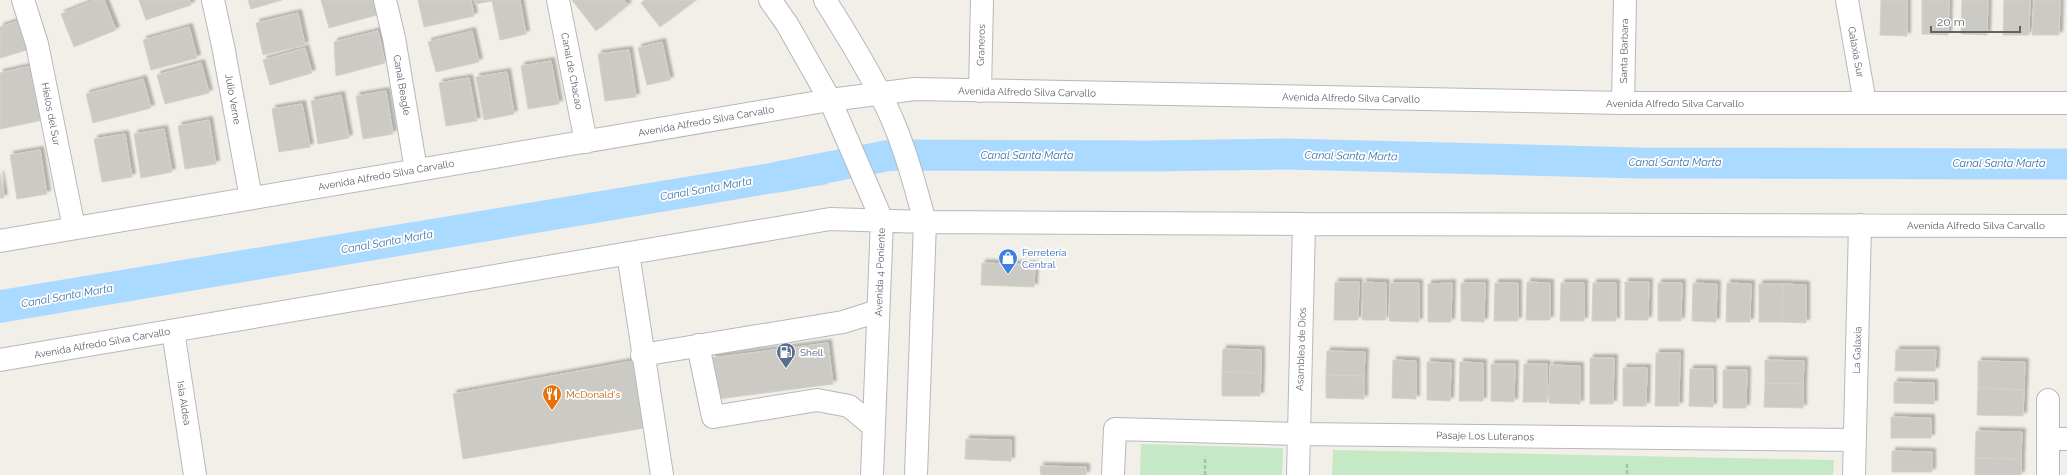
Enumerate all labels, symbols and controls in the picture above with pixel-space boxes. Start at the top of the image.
scale bar [1931,8,2020,34]
text: 20 m [1937,15,1965,29]
street label: Santa Barbara [1618,18,1630,84]
street label: Graneros [975,24,987,66]
street label: Galaxia Sur [1846,26,1866,79]
street label: Canal de Chacao [559,32,585,110]
street label: Canal Beagle [391,54,413,116]
street label: Julio Verne [223,73,243,125]
street label: Hielos del Sur [39,82,63,147]
street label: Avenida Alfredo Silva Carvallo [958,85,1096,99]
street label: Avenida Alfredo Silva Carvallo [1282,91,1420,105]
street label: Avenida Alfredo Silva Carvallo [1606,98,1744,109]
street label: Avenida Alfredo Silva Carvallo [637,104,775,138]
water label: Canal Santa Marta [980,149,1074,162]
water label: Canal Santa Marta [1304,149,1398,163]
water label: Canal Santa Marta [1628,156,1722,169]
water label: Canal Santa Marta [1952,157,2046,170]
street label: Avenida Alfredo Silva Carvallo [317,158,455,192]
water label: Canal Santa Marta [659,174,753,203]
street label: Avenida Alfredo Silva Carvallo [1907,220,2045,231]
water label: Canal Santa Marta [340,227,434,256]
street label: Avenida 4 Poniente [873,227,887,316]
shop icon: Ferretería Central [997,247,1019,275]
place label: Ferretería Central [1022,247,1066,270]
water label: Canal Santa Marta [20,281,114,310]
street label: Asamblea de Dios [1294,307,1308,391]
street label: Avenida Alfredo Silva Carvallo [33,326,171,360]
street label: La Galaxia [1851,326,1863,374]
fuel station icon: Shell [775,341,797,369]
place label: Shell [800,347,823,358]
street label: Isla Aldea [175,380,193,426]
restaurant icon: McDonald's [541,383,563,411]
place label: McDonald's [566,389,620,400]
street label: Pasaje Los Luteranos [1436,430,1534,442]

